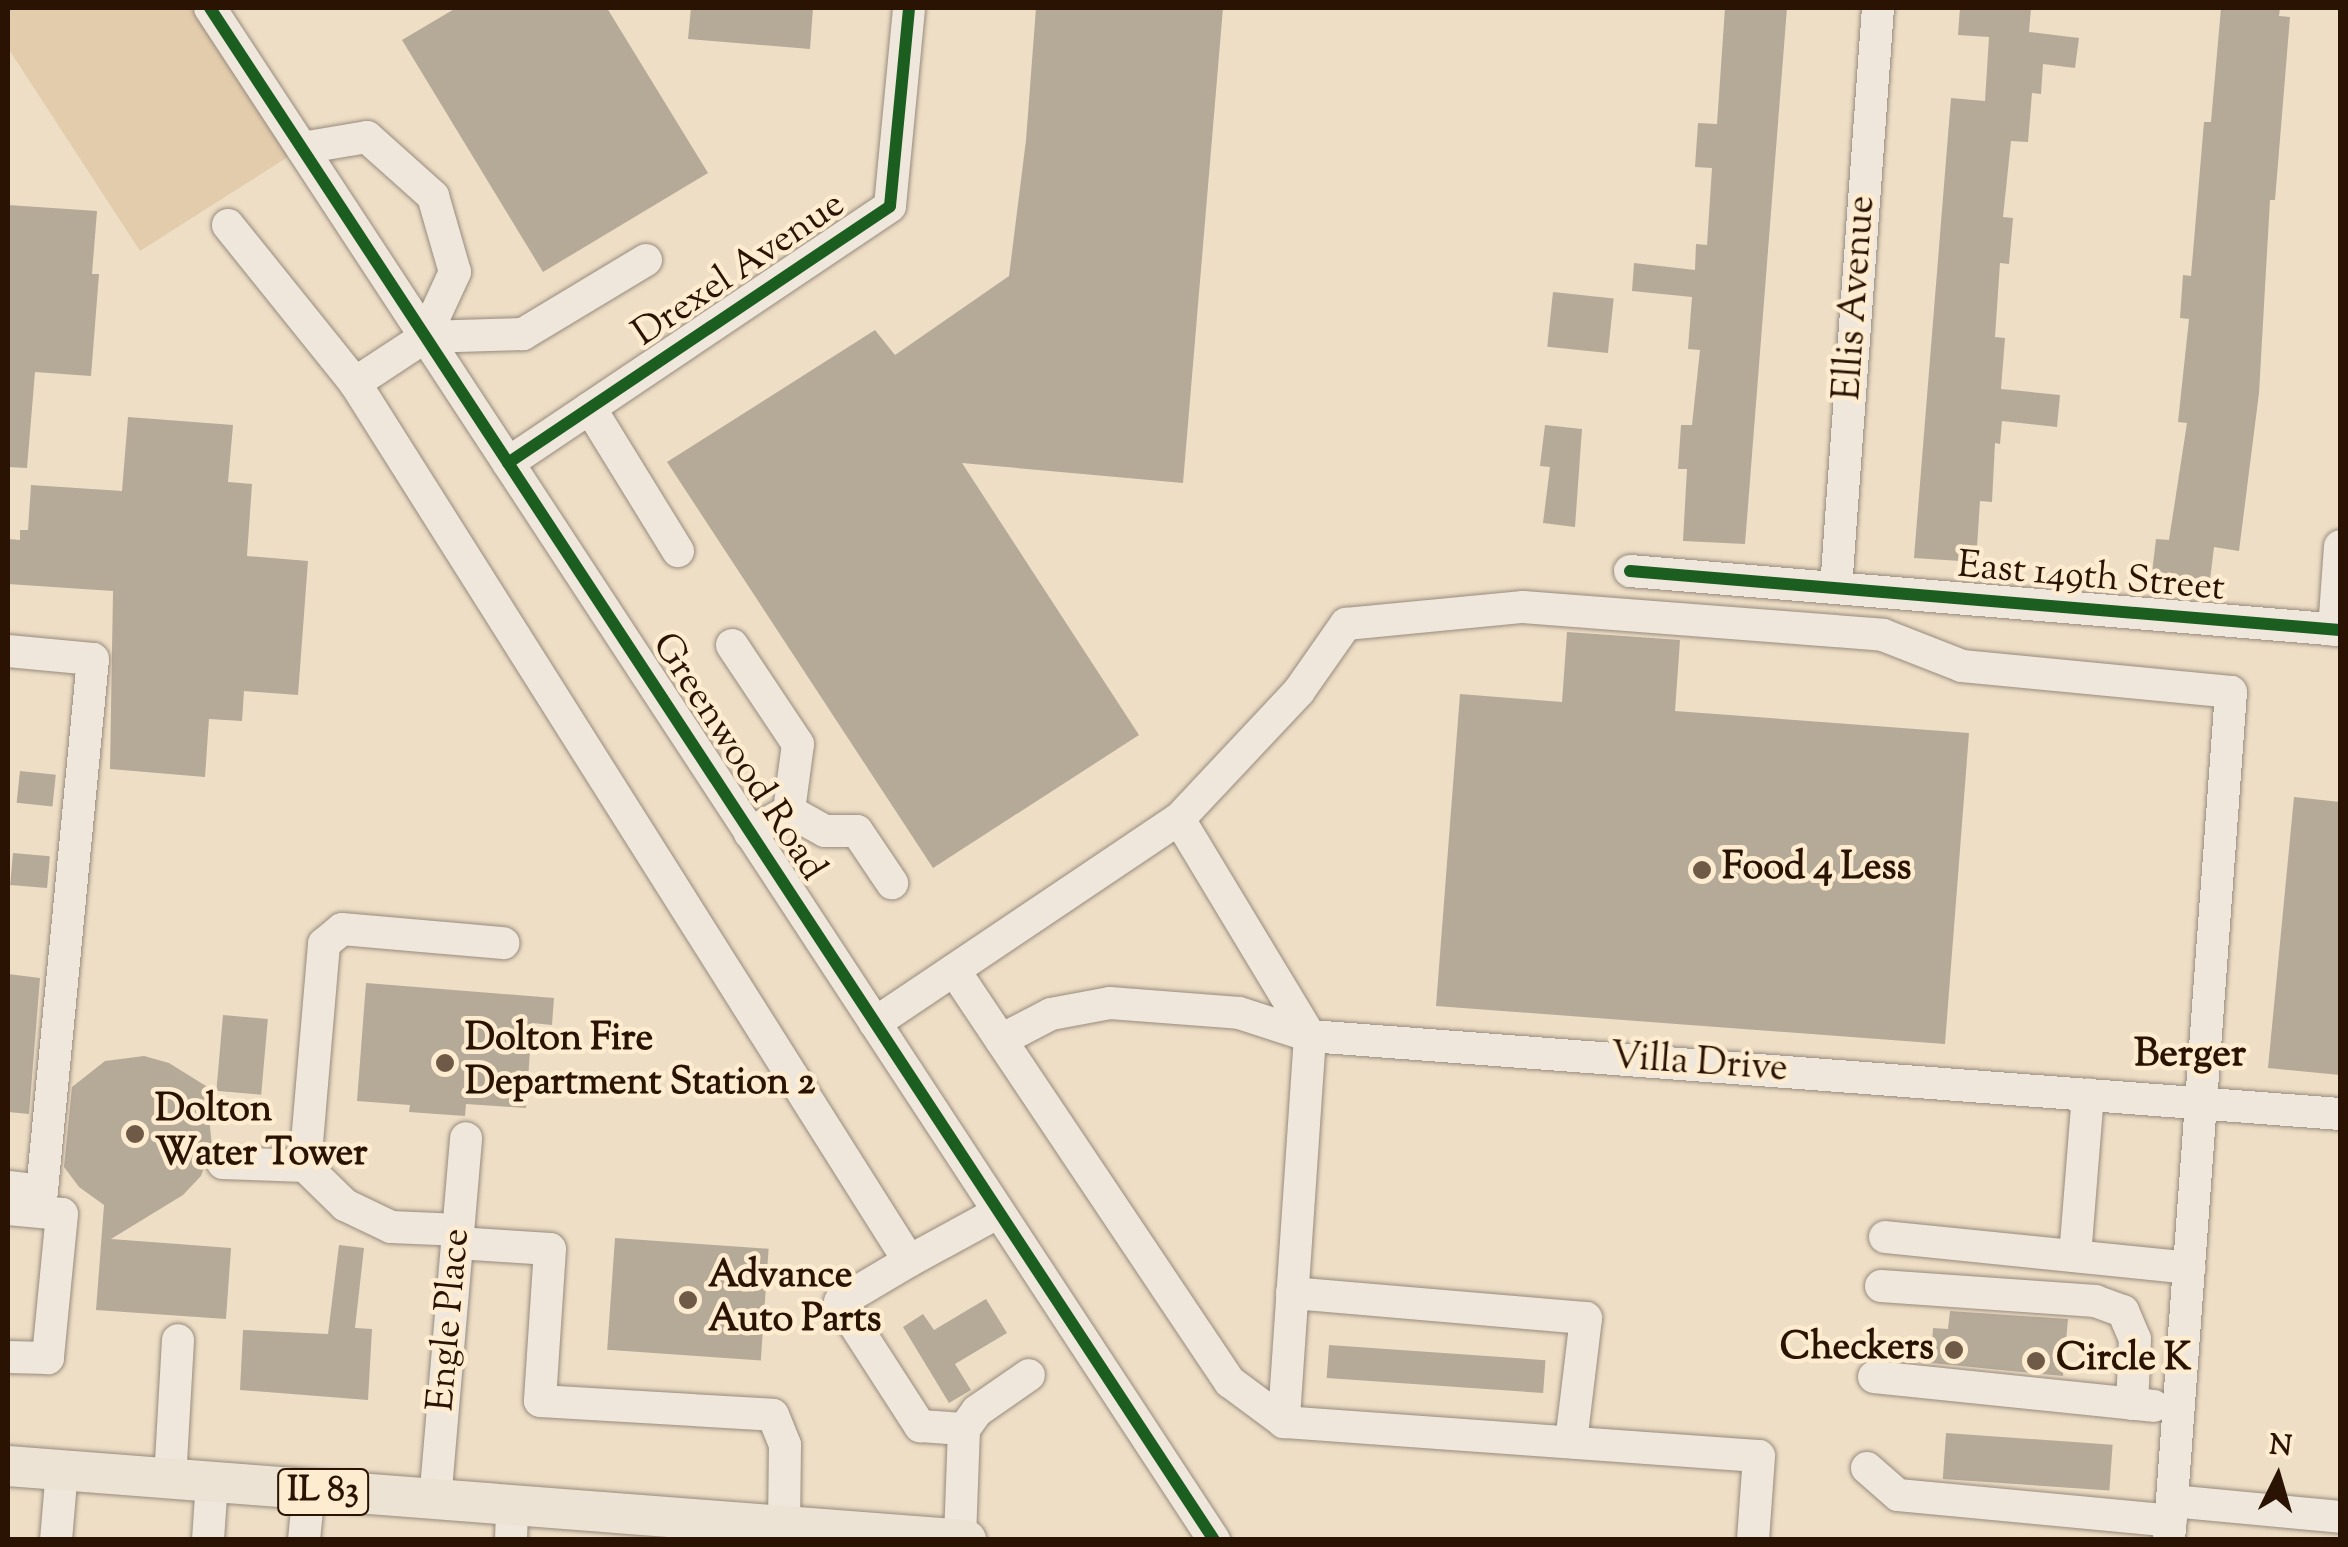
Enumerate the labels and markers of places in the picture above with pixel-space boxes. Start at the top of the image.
place label: Food 4 Less [1722,847,1911,893]
marker: Food 4 Less [1691,859,1713,881]
place label: Dolton Fire Department Station 2 [465,1018,815,1108]
marker: Dolton Fire Department Station 2 [434,1052,456,1074]
place label: Dolton Water Tower [155,1089,367,1178]
marker: Dolton Water Tower [124,1123,146,1145]
place label: Advance Auto Parts [708,1255,881,1344]
marker: Advance Auto Parts [677,1289,699,1311]
place label: Checkers [1780,1327,1934,1373]
place label: Circle K [2056,1338,2191,1384]
marker: Checkers [1943,1339,1965,1361]
marker: Circle K [2025,1350,2047,1372]

